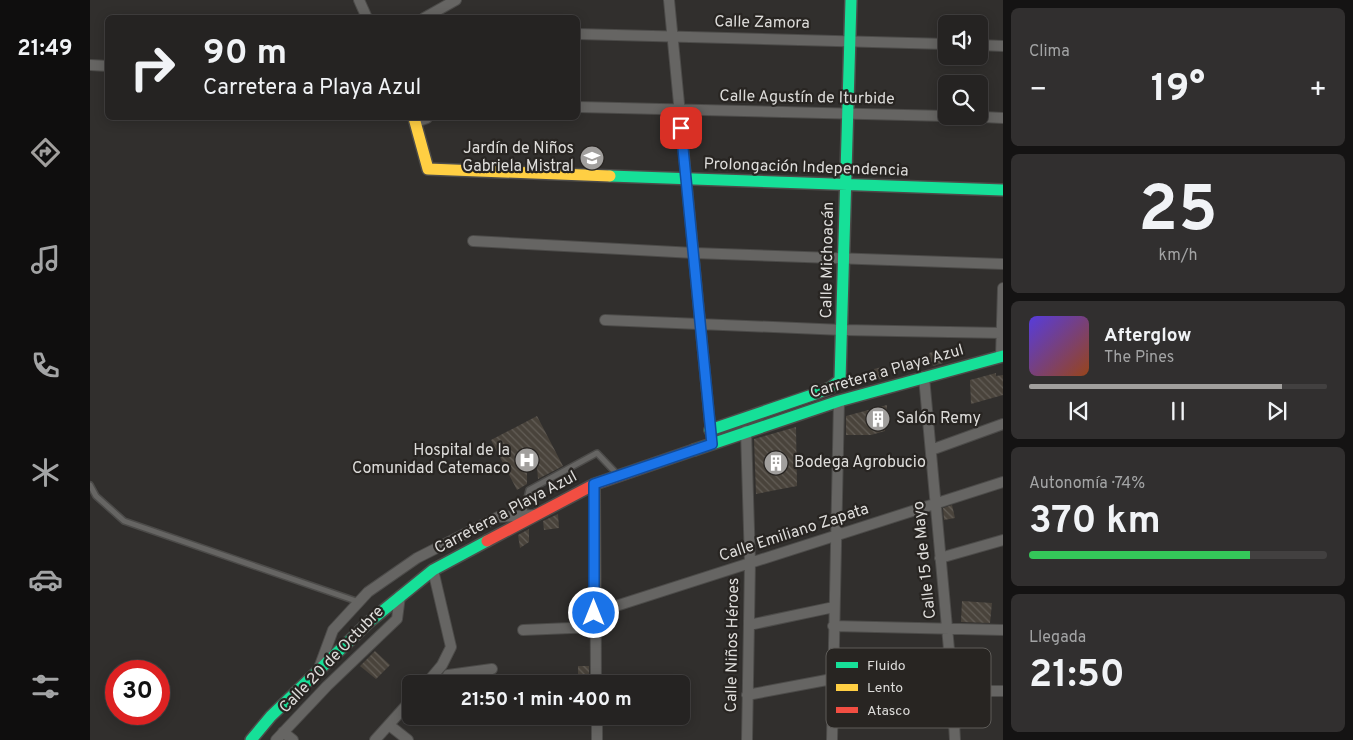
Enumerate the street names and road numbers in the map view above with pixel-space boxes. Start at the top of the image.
street label: Calle Zamora [714,12,810,34]
street label: Calle Agustín de Iturbide [719,86,895,110]
street label: Prolongación Independencia [703,154,909,182]
street label: Calle Michoacán [817,201,839,319]
street label: Carretera a Playa Azul [808,341,966,403]
street label: Carretera a Playa Azul [431,467,581,559]
street label: Calle Emiliano Zapata [717,499,871,567]
street label: Calle 15 de Mayo [909,500,941,620]
street label: Calle Niños Héroes [722,577,744,713]
street label: Calle 20 de Octubre [275,602,389,718]

